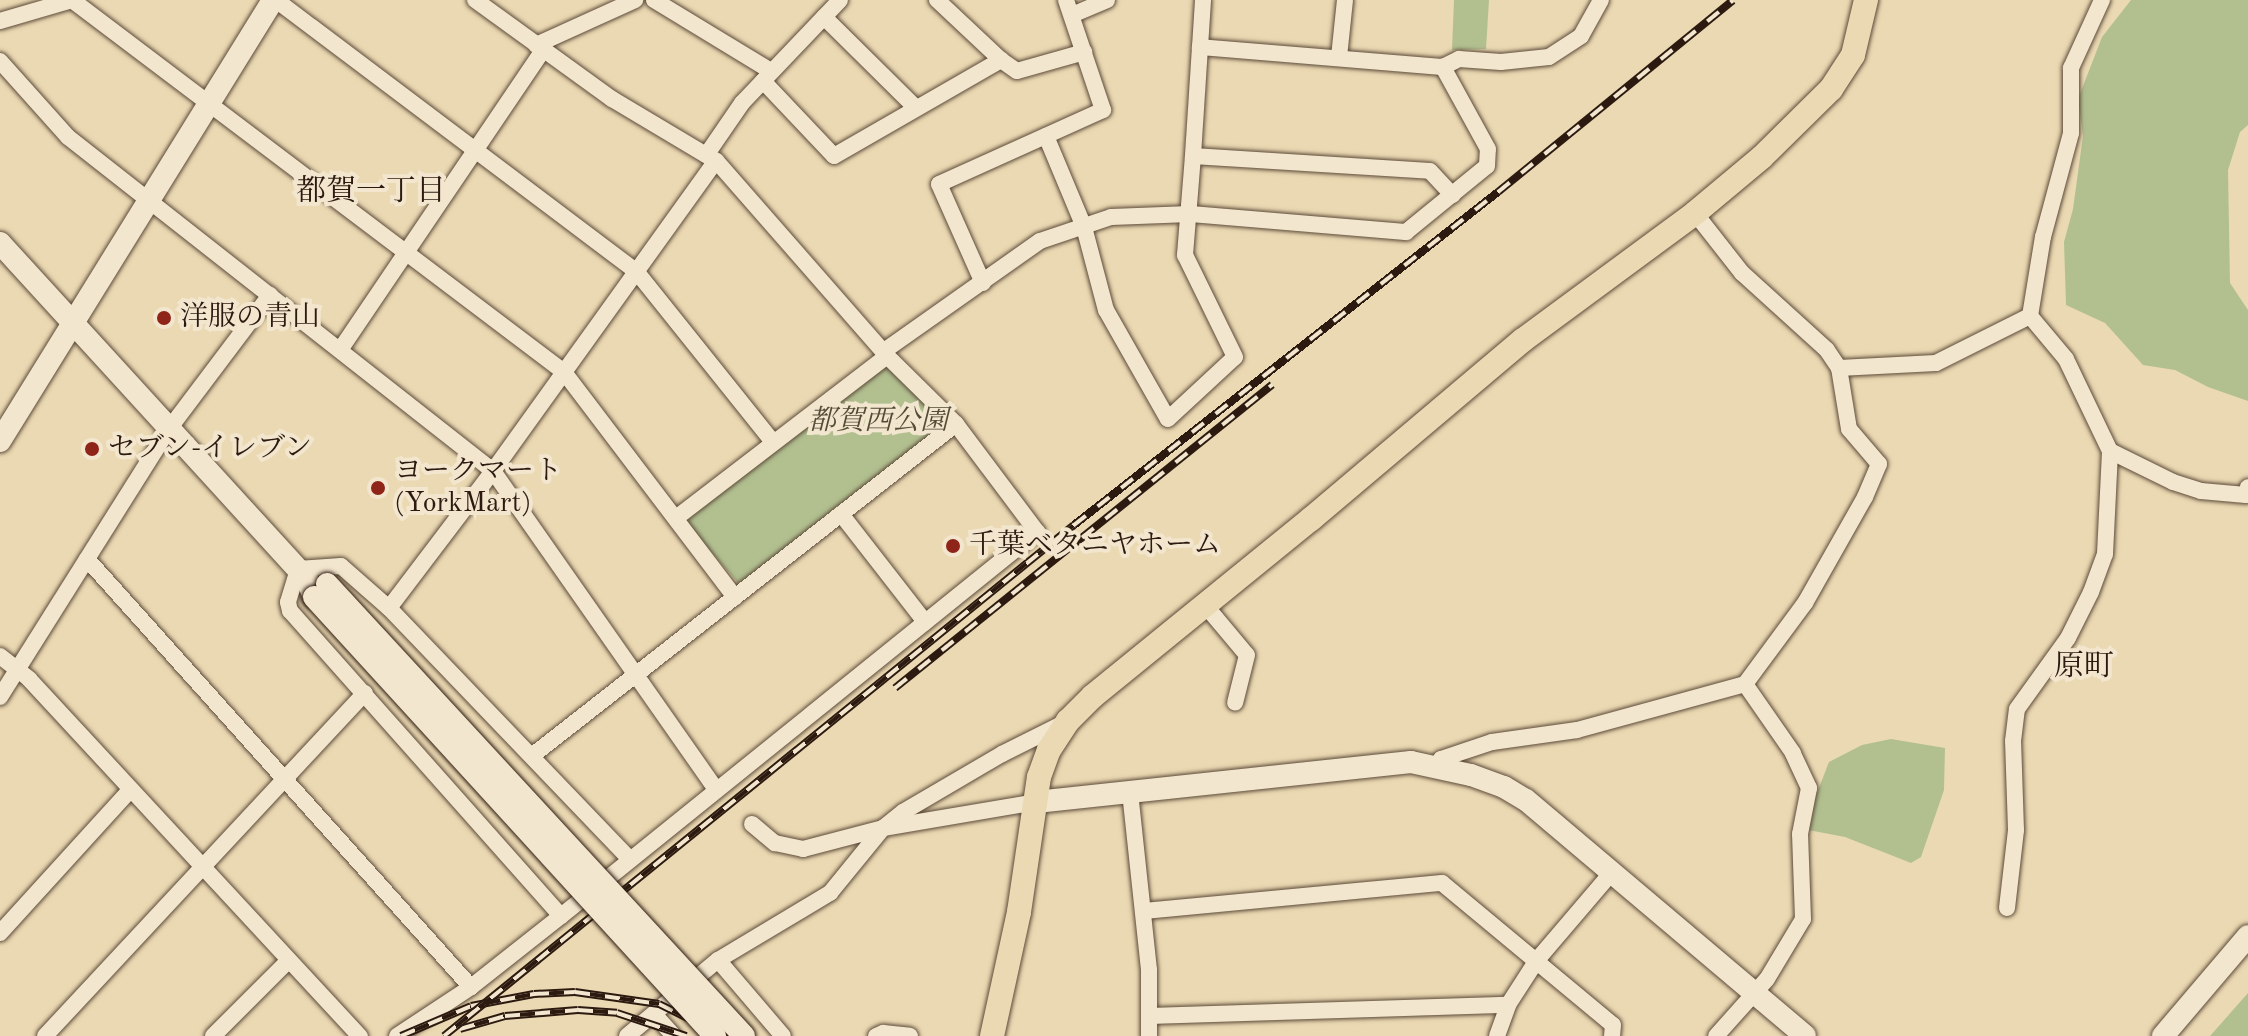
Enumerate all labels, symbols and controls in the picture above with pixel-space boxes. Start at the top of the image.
district label: 都賀一丁目 [296,174,446,210]
place label: 洋服の青山 [180,301,320,335]
marker: 洋服の青山 [155,309,173,327]
park label: 都賀西公園 [808,405,948,439]
place label: セブン-イレブン [108,432,314,466]
marker: セブン-イレブン [83,440,101,458]
place label: ヨークマート (YorkMart) [394,455,562,521]
marker: ヨークマート (YorkMart) [369,479,387,497]
place label: 千葉ベタニヤホーム [969,529,1221,563]
marker: 千葉ベタニヤホーム [944,537,962,555]
district label: 原町 [2054,649,2114,685]

